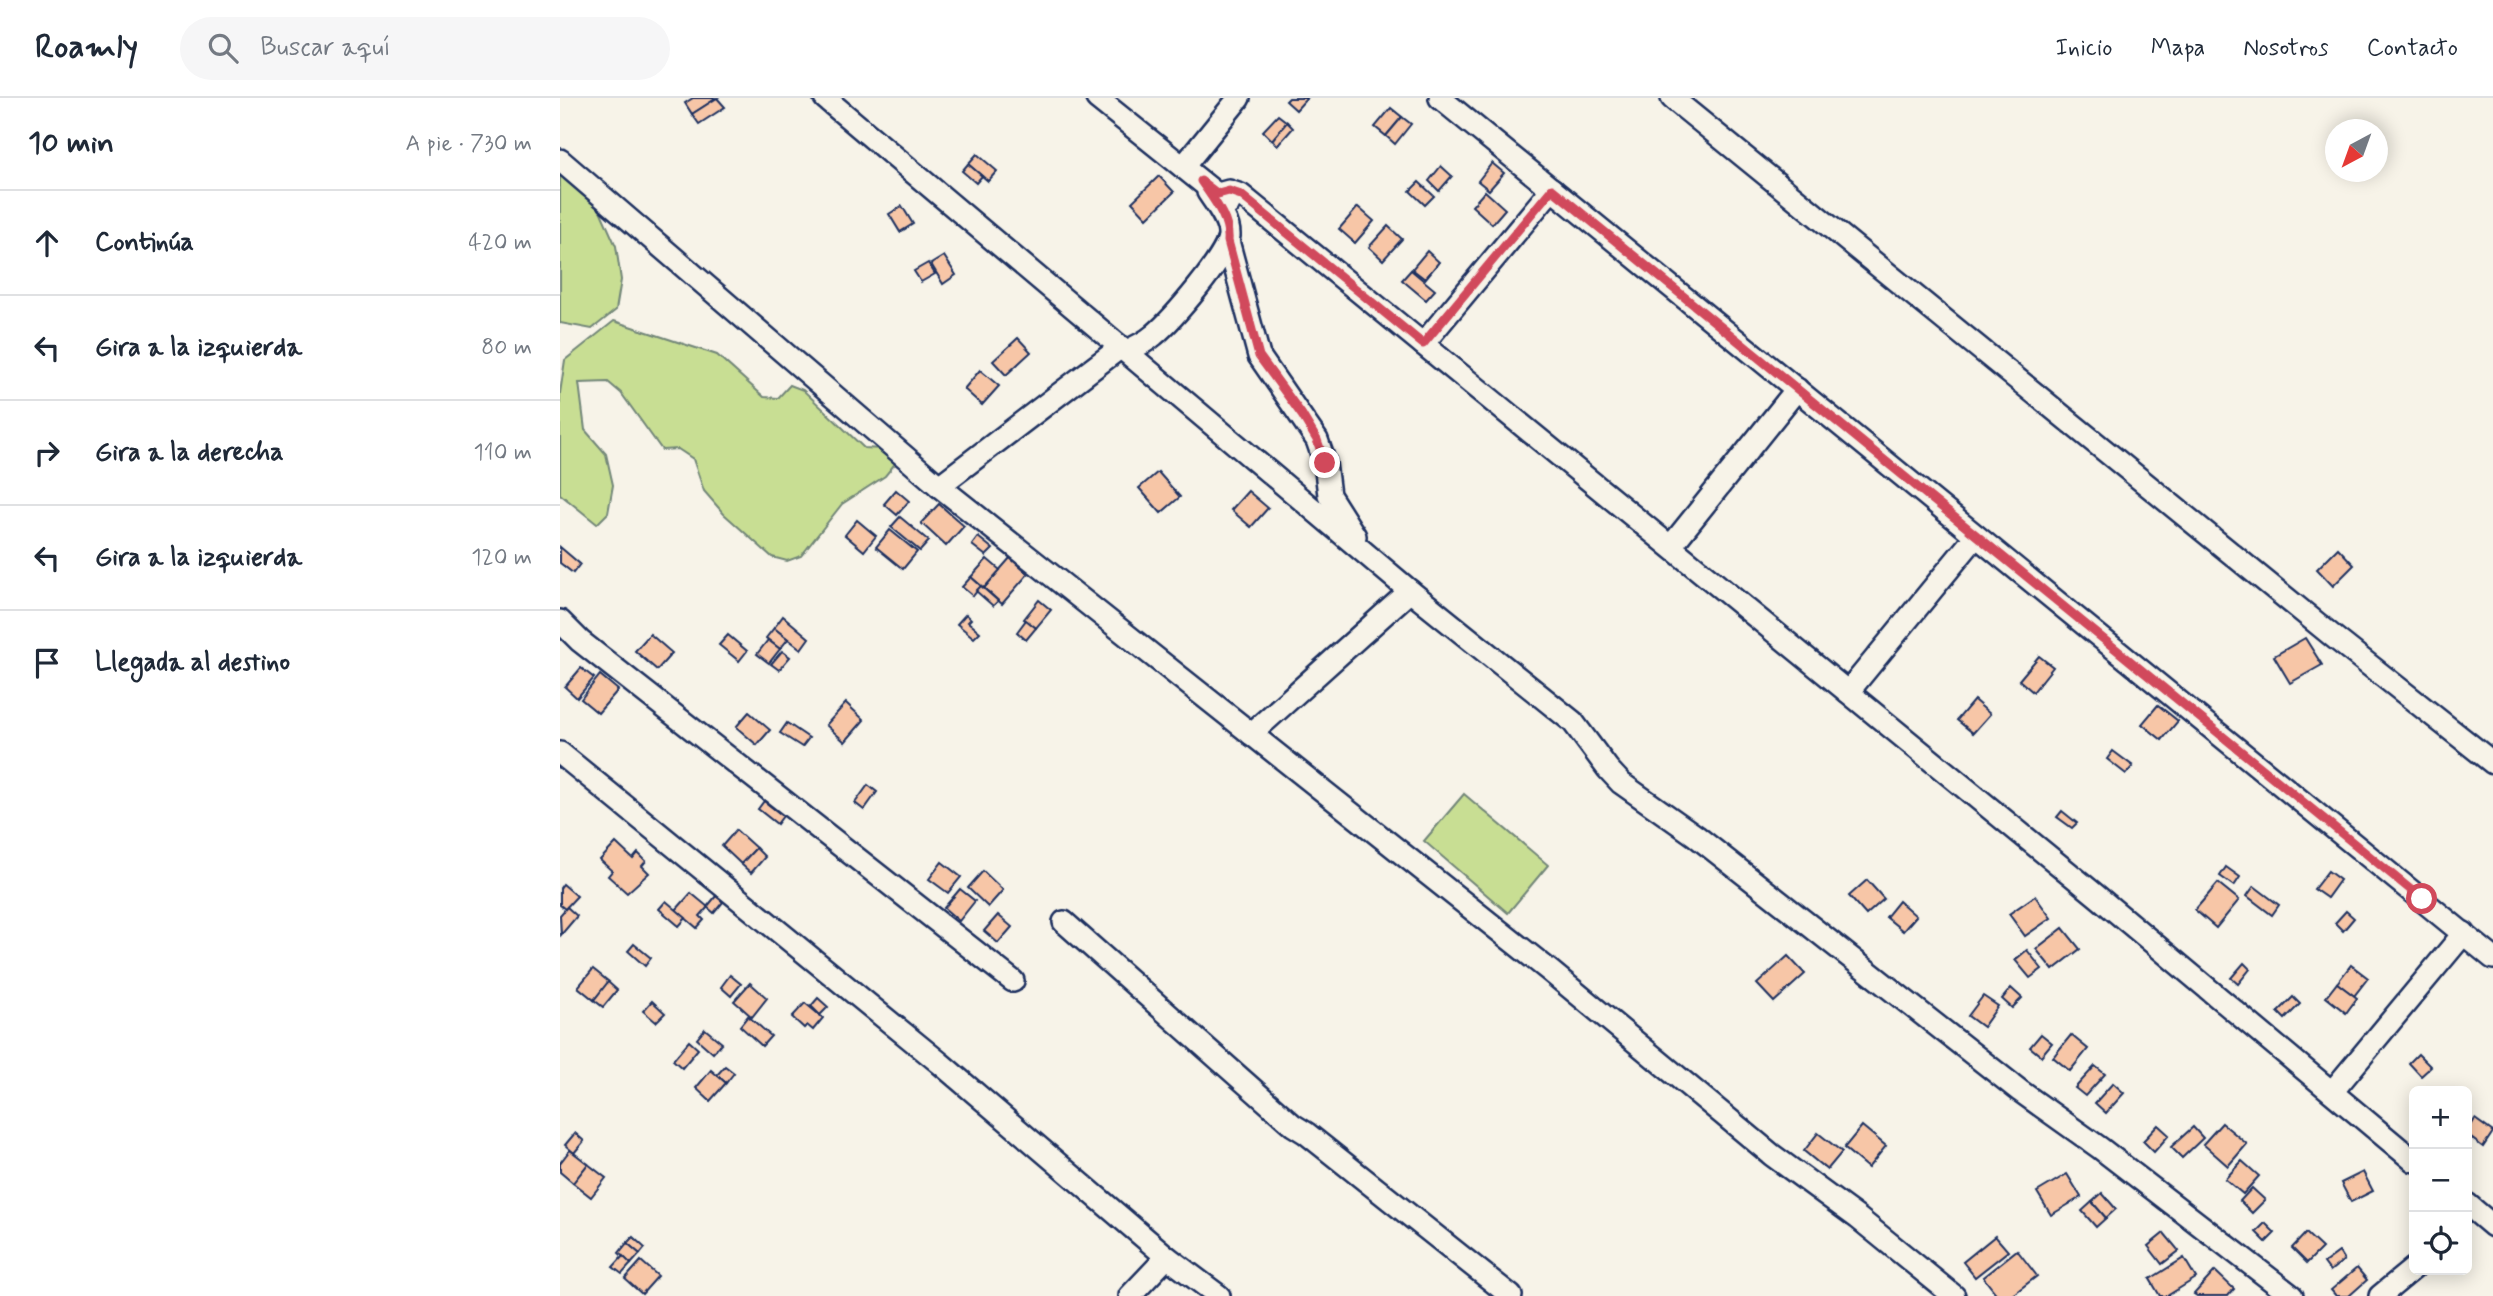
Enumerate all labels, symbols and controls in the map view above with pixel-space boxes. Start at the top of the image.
search box [180,17,670,80]
text: Roamly [35,26,138,70]
icon: search [204,29,242,67]
text: Buscar aquí [260,31,391,65]
text: Inicio [2055,33,2113,64]
text: Mapa [2151,33,2205,64]
text: Nosotros [2243,33,2329,64]
text: Contacto [2367,33,2458,64]
north arrow [2325,119,2388,182]
text: 10 min [28,124,114,163]
text: A pie · 730 m [406,129,532,159]
icon: ahead [28,224,66,262]
text: Continúa [95,226,194,260]
text: 420 m [468,228,532,258]
icon: left [28,329,66,367]
text: Gira a la izquierda [95,331,302,365]
text: 80 m [481,333,532,363]
icon: right [28,434,66,472]
text: Gira a la derecha [95,436,284,470]
text: 110 m [473,438,532,468]
route end [1309,447,1340,478]
icon: left [28,539,66,577]
text: Gira a la izquierda [95,541,302,575]
text: 120 m [471,543,532,573]
icon: arrive [28,644,66,682]
text: Llegada al destino [95,646,290,680]
route start [2406,883,2437,914]
map controls [2409,1086,2472,1275]
button: + [2409,1086,2472,1149]
button: − [2409,1149,2472,1212]
button: locate [2409,1212,2472,1275]

